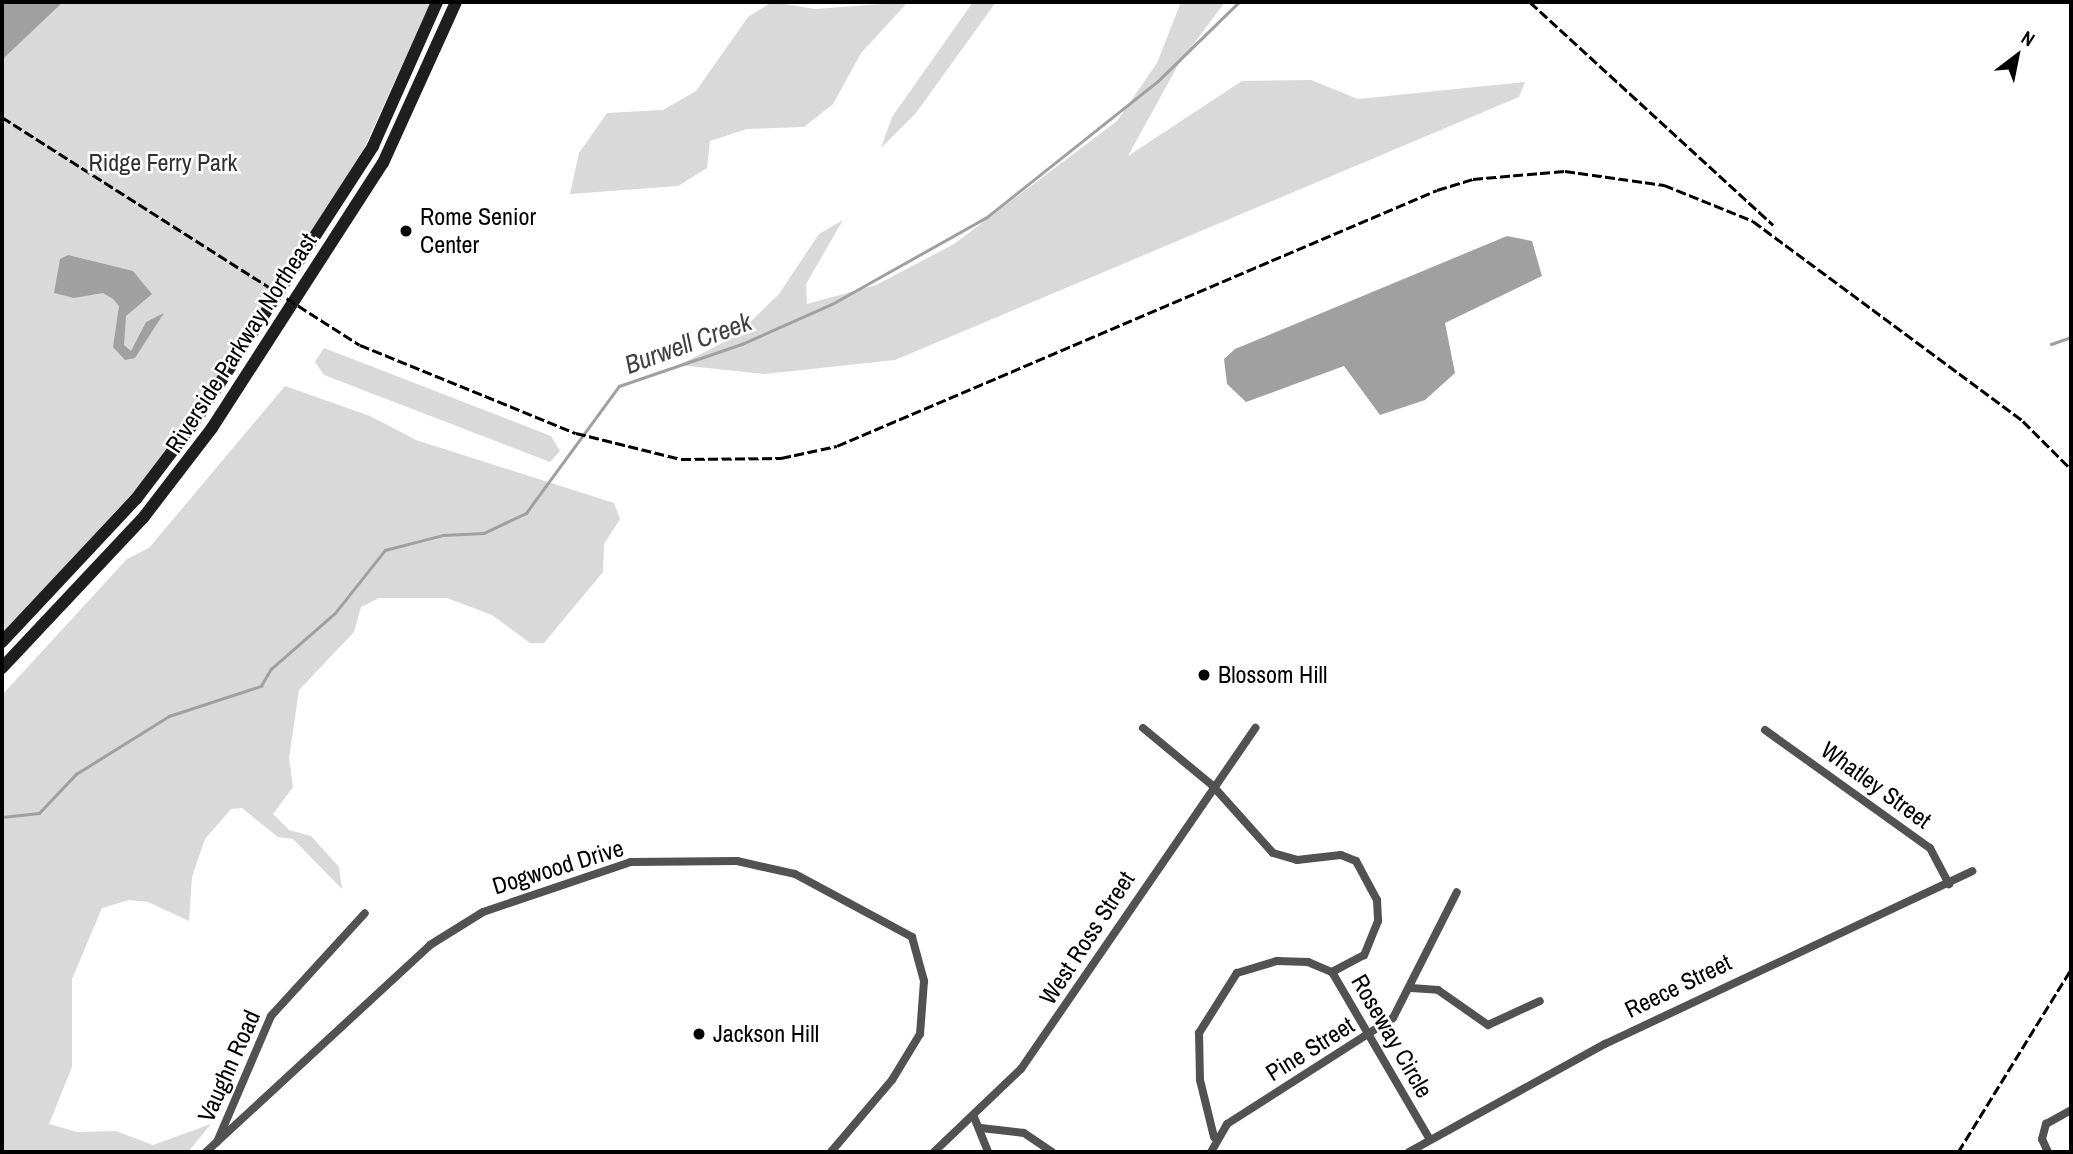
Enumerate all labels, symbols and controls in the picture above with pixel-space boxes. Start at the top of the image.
north arrow [1982,21,2052,91]
text: N [2016,24,2040,52]
park label: Ridge Ferry Park [89,149,237,177]
place label: Rome Senior Center [420,203,536,259]
marker: Rome Senior Center [398,223,414,239]
street label: Riverside Parkway Northeast [159,228,323,458]
water label: Burwell Creek [620,306,756,380]
place label: Blossom Hill [1218,661,1327,689]
marker: Blossom Hill [1196,667,1212,683]
street label: Whatley Street [1815,735,1937,835]
street label: Dogwood Drive [489,833,627,901]
street label: West Ross Street [1033,866,1141,1010]
street label: Reece Street [1620,948,1736,1024]
street label: Roseway Circle [1345,969,1439,1103]
street label: Vaughn Road [192,1006,266,1126]
street label: Pine Street [1261,1011,1359,1087]
place label: Jackson Hill [713,1020,819,1048]
marker: Jackson Hill [691,1026,707,1042]

